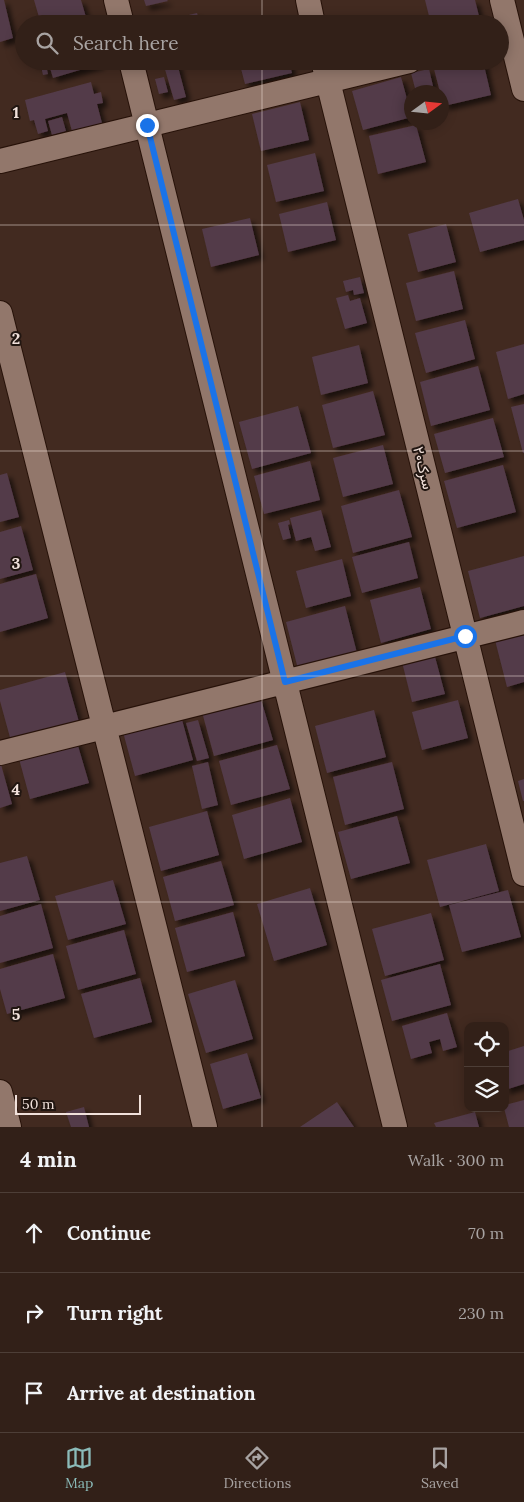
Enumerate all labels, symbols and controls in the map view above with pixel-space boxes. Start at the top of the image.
search box [15,15,509,70]
icon: search [33,29,61,57]
text: Search here [73,31,179,55]
north arrow [404,85,449,130]
text: 1 [13,102,19,122]
route end [136,114,159,137]
text: 2 [12,328,20,348]
street label: سرک۲۰ [409,444,438,491]
text: 3 [12,553,21,573]
route start [454,625,477,648]
text: 4 [12,779,21,799]
text: 5 [12,1004,21,1024]
map controls [464,1022,509,1112]
button: locate [464,1022,509,1067]
button: layers [464,1067,509,1112]
scale bar [15,1092,141,1115]
text: 50 m [22,1095,55,1113]
text: 4 min [20,1146,77,1173]
text: Walk · 300 m [408,1150,504,1170]
icon: ahead [20,1219,48,1247]
text: Continue [67,1221,151,1245]
text: 70 m [468,1223,504,1243]
icon: right [20,1299,48,1327]
text: Turn right [67,1301,163,1325]
text: 230 m [458,1303,504,1323]
icon: arrive [20,1379,48,1407]
text: Arrive at destination [67,1381,256,1405]
tab: Map [65,1444,93,1492]
tab: Directions [223,1444,291,1492]
tab: Saved [421,1444,459,1492]

